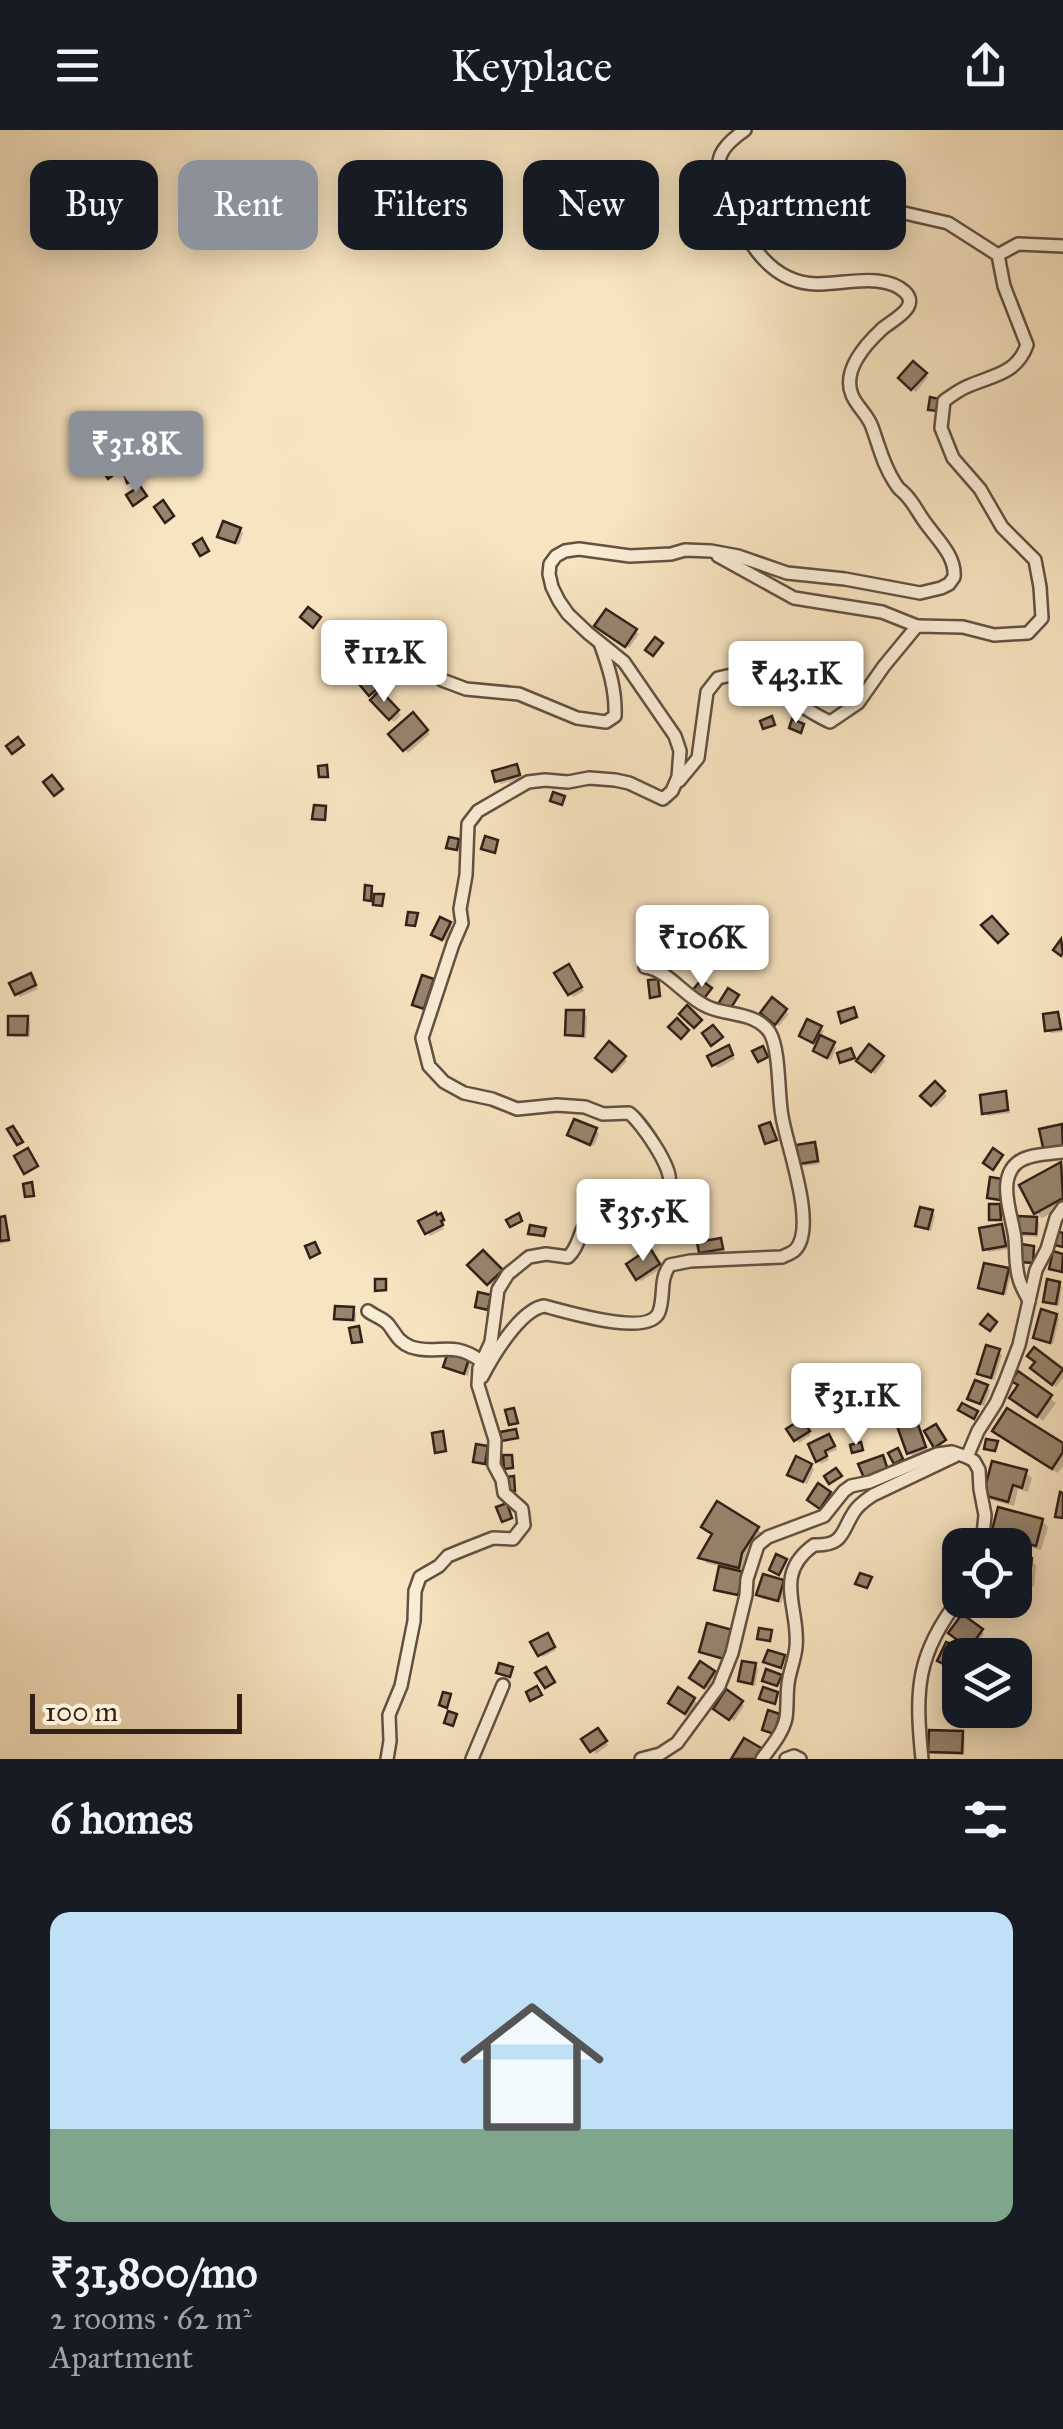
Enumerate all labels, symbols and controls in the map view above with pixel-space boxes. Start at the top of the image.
icon: menu [50,38,105,93]
text: Keyplace [450,38,613,93]
icon: share [958,38,1013,93]
chip: Buy [30,160,158,250]
chip: Rent [178,160,318,250]
chip: Filters [338,160,503,250]
chip: New [523,160,659,250]
chip: Apartment [679,160,906,250]
pin: ₹31.8K [55,411,217,496]
text: ₹31.8K [91,424,181,463]
pin: ₹112K [314,620,454,705]
text: ₹112K [343,633,425,672]
pin: ₹43.1K [715,641,877,726]
text: ₹43.1K [751,654,841,693]
pin: ₹106K [632,905,772,990]
text: ₹106K [658,918,746,957]
pin: ₹35.5K [562,1179,724,1264]
text: ₹35.5K [599,1192,687,1231]
pin: ₹31.1K [775,1363,937,1448]
text: ₹31.1K [813,1376,899,1415]
map controls [942,1528,1032,1728]
button: locate [942,1528,1032,1618]
button: layers [942,1638,1032,1728]
scale bar [30,1689,242,1734]
text: 100 m [45,1694,118,1729]
icon: filters [958,1792,1013,1847]
text: 6 homes [50,1793,193,1845]
icon: home [442,1977,622,2157]
text: ₹31,800/mo [50,2247,257,2299]
text: 2 rooms · 62 m² [50,2299,252,2338]
text: Apartment [50,2338,193,2377]

